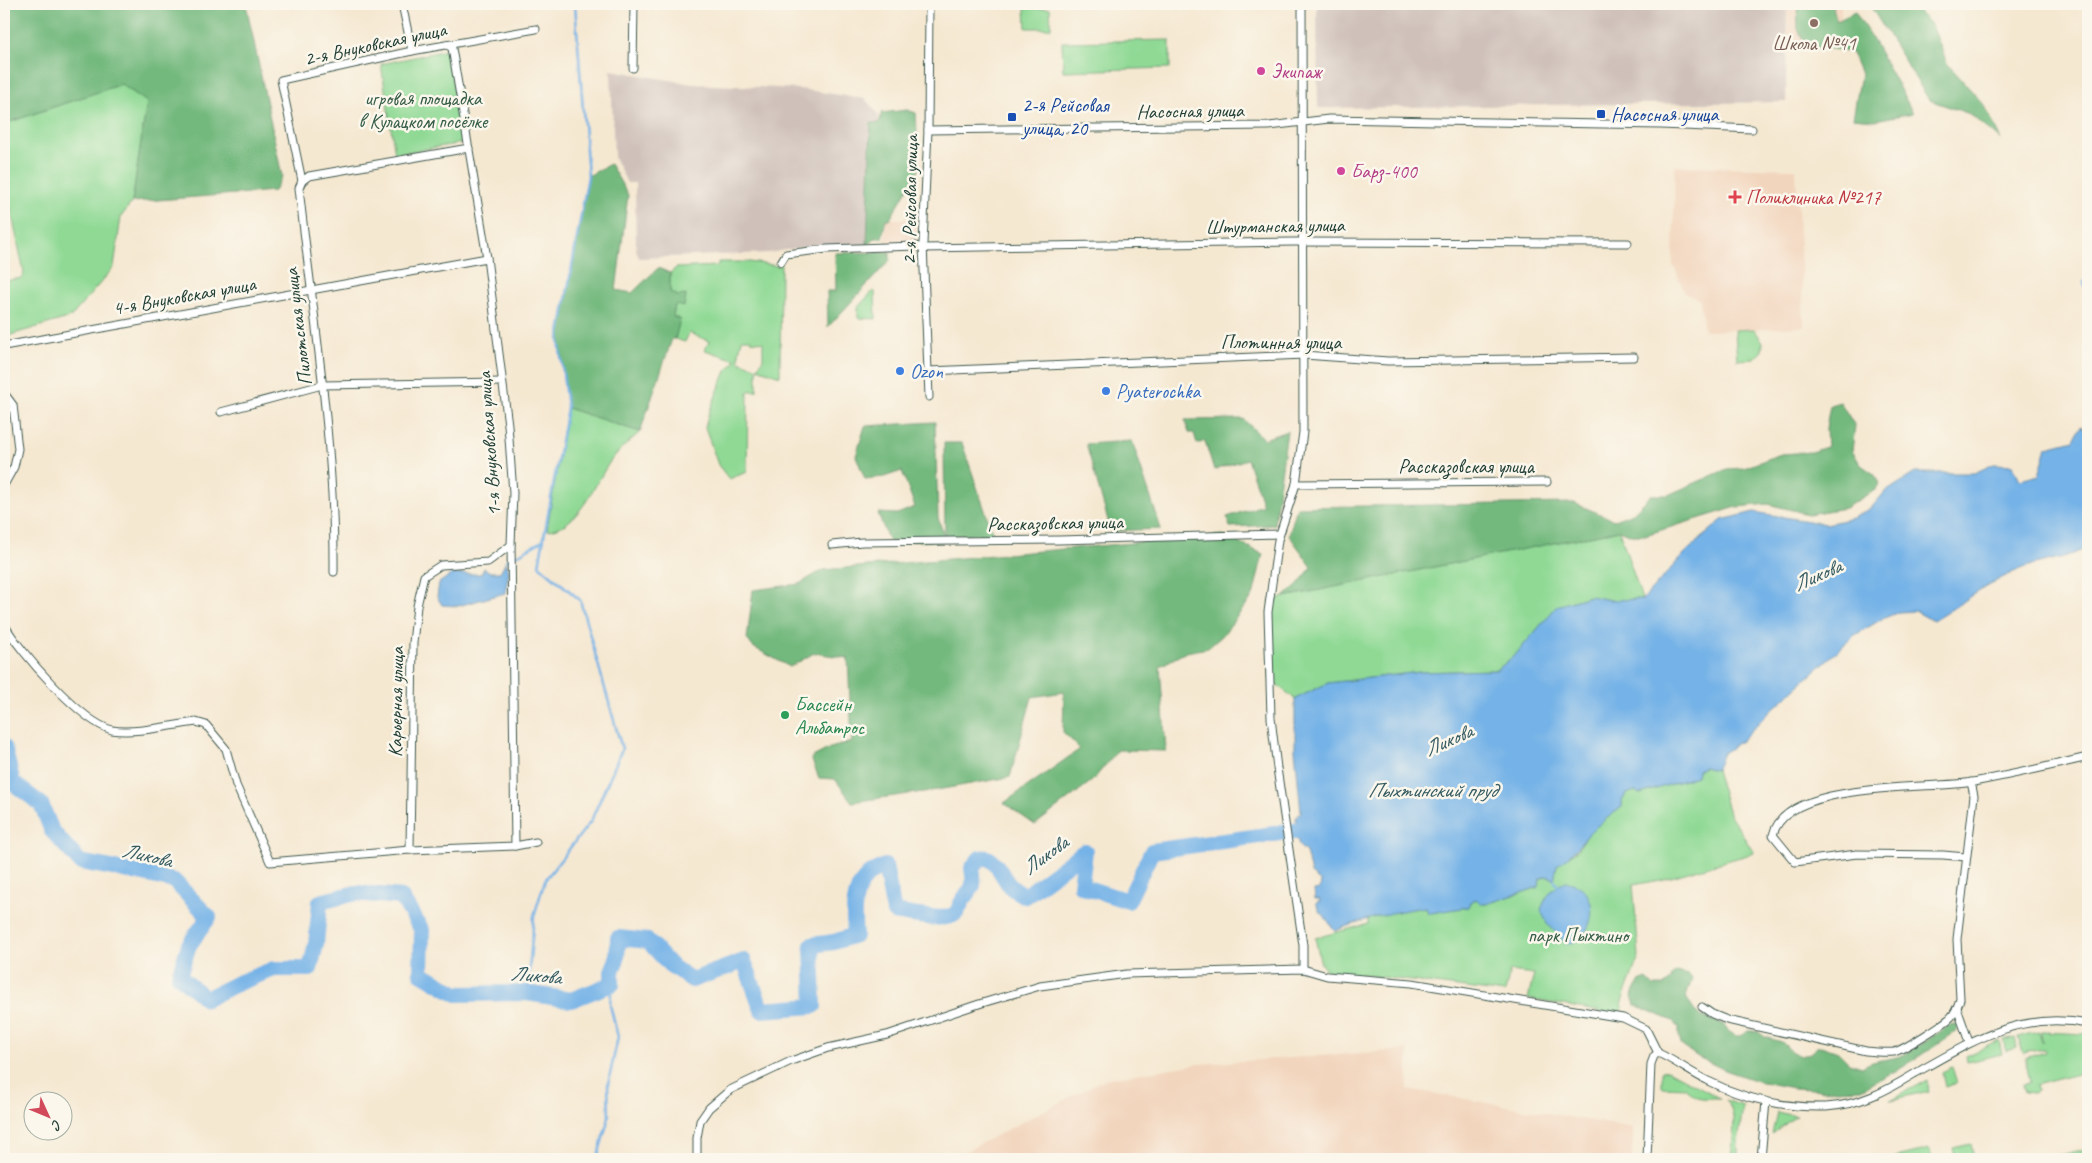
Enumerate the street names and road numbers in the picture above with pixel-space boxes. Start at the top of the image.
street label: 2-я Внуковская улица [302,16,450,71]
street label: Насосная улица [1136,98,1245,124]
street label: 2-я Рейсовая улица [896,133,924,265]
street label: Штурманская улица [1205,212,1346,240]
street label: Пилотская улица [278,266,318,387]
street label: 4-я Внуковская улица [111,271,259,321]
street label: Плотинная улица [1221,330,1343,355]
street label: 1-я Внуковская улица [471,369,507,517]
street label: Рассказовская улица [1398,454,1536,480]
street label: Рассказовская улица [987,509,1125,538]
street label: Карьерная улица [383,646,409,757]

